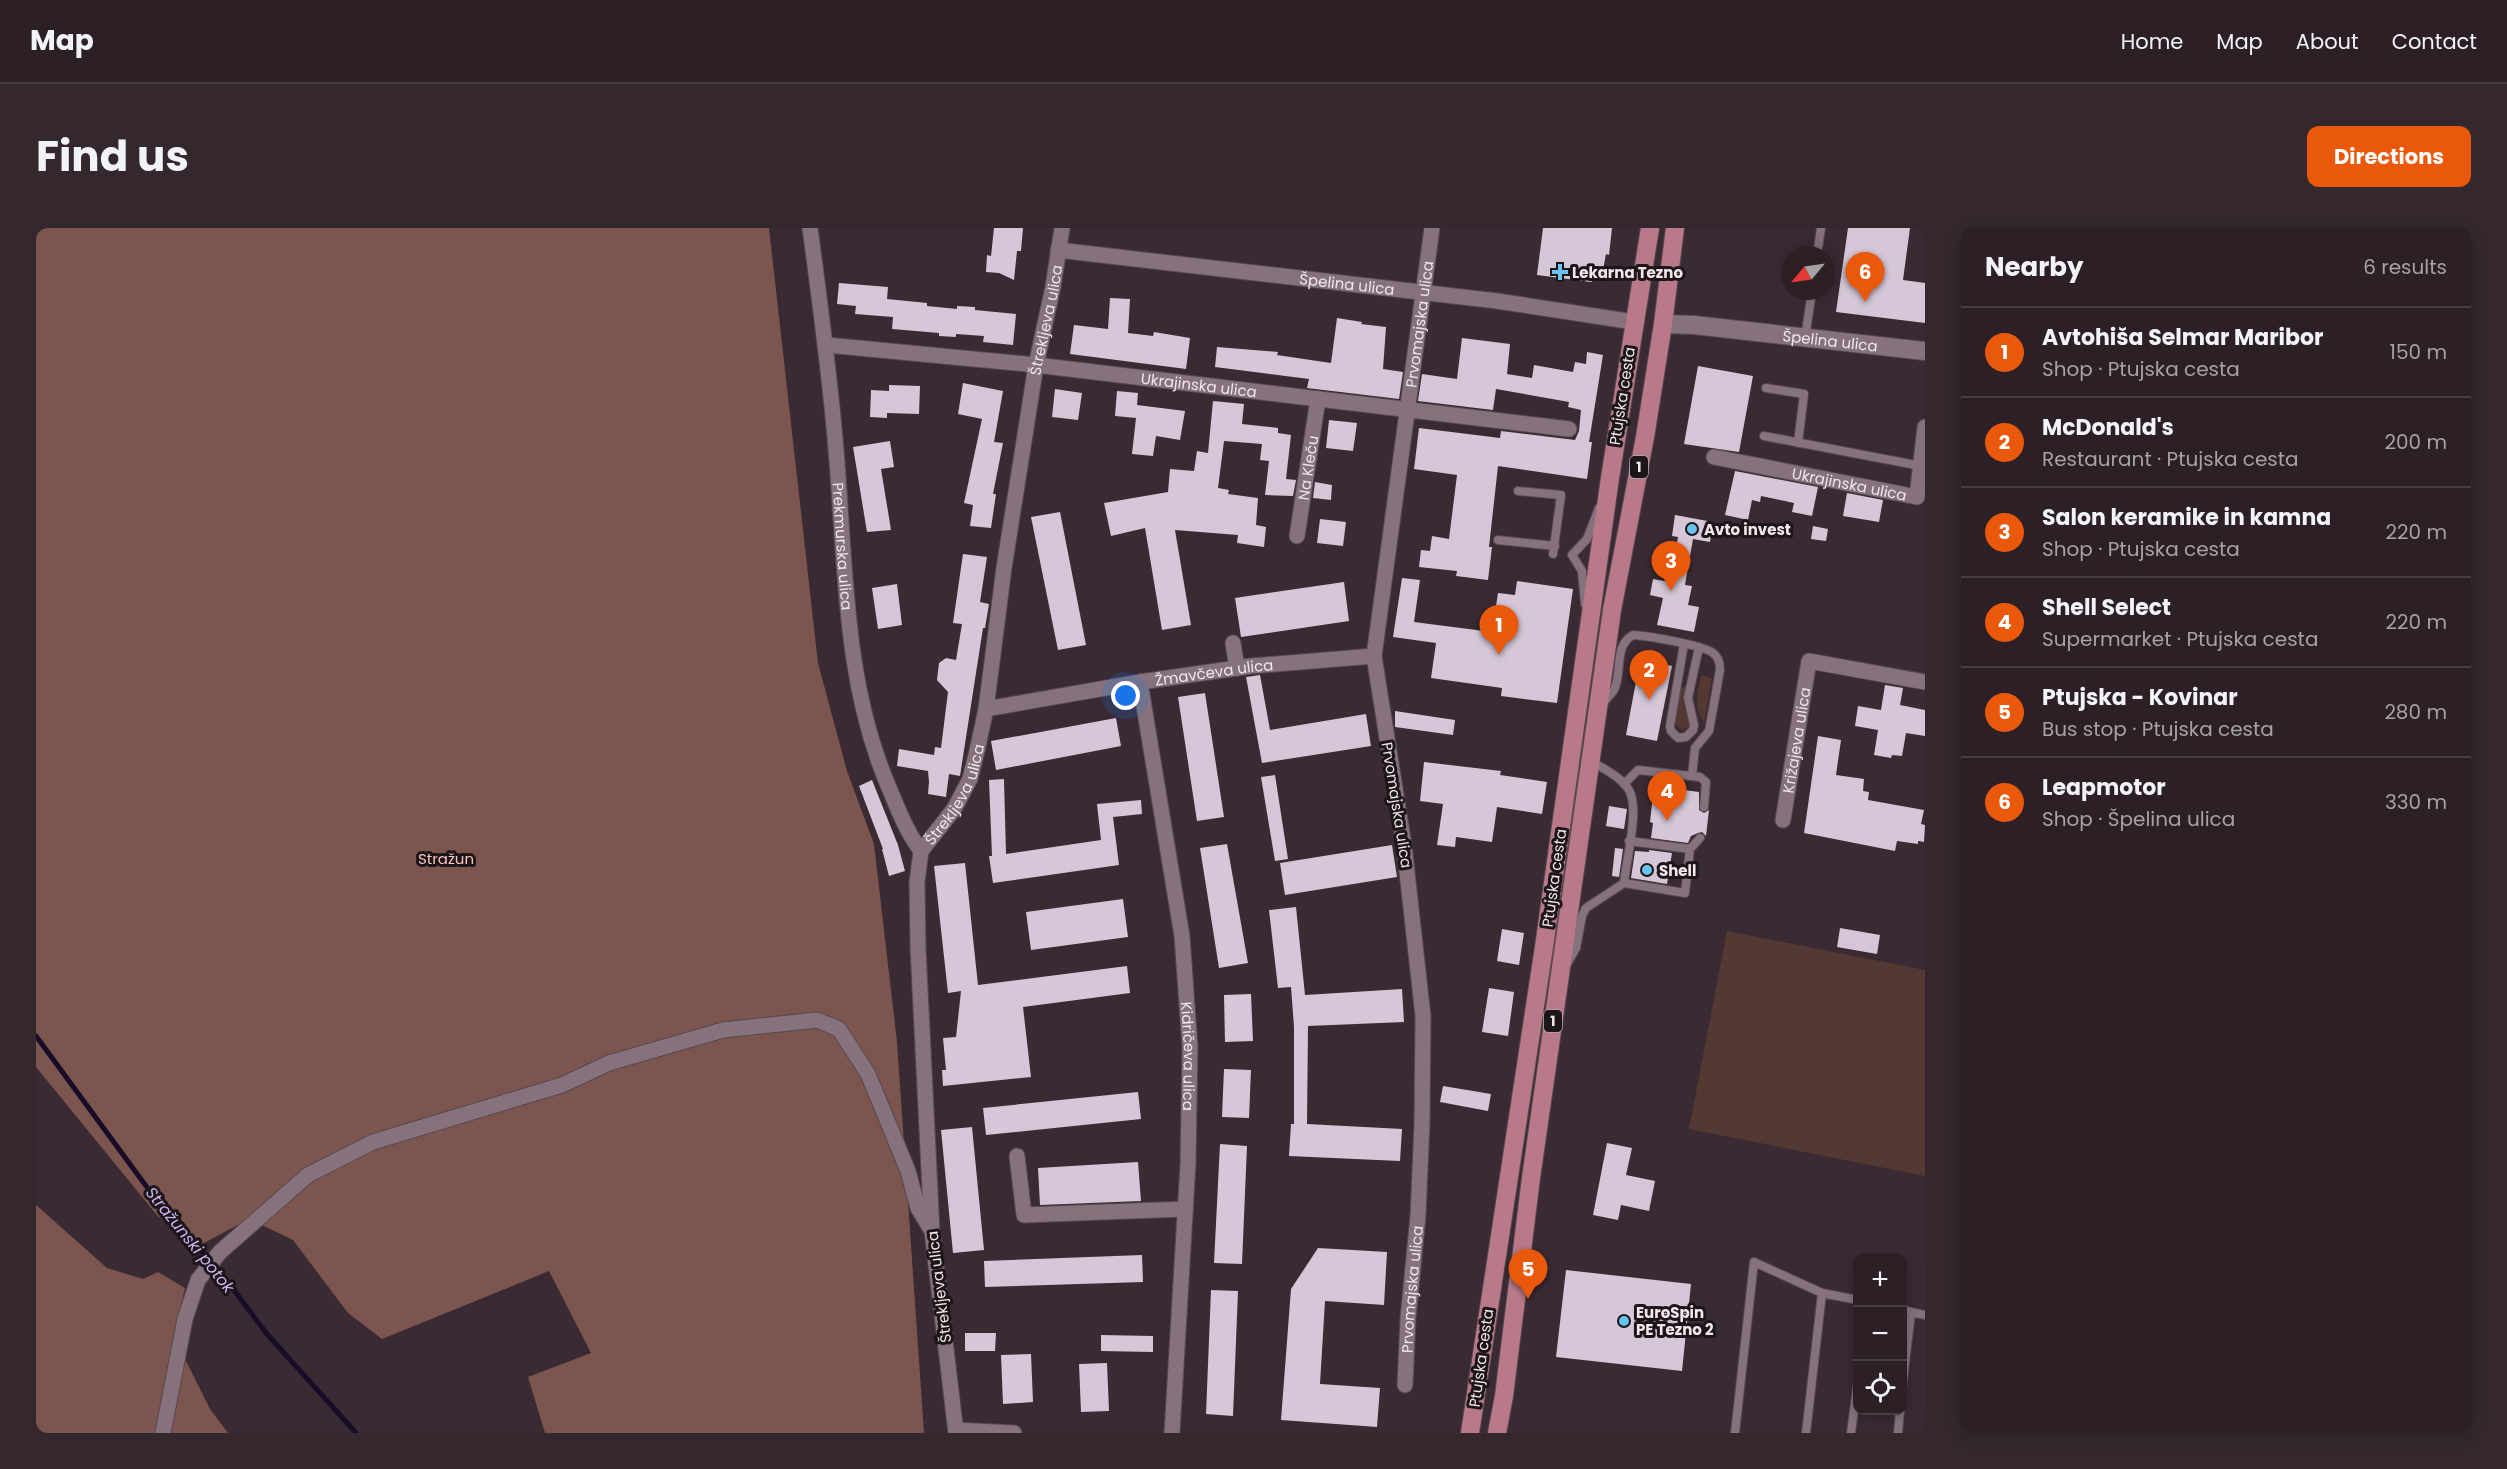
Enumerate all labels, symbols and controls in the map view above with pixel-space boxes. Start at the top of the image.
text: Map [30,21,94,60]
text: Home [2121,27,2183,56]
text: Map [2216,27,2263,56]
text: About [2296,27,2359,56]
text: Contact [2392,27,2477,56]
button: Directions [2307,126,2471,187]
text: Find us [36,127,189,186]
north arrow [1781,246,1835,300]
text: Nearby [1985,249,2083,285]
pin: 6 [1846,253,1884,302]
text: 6 results [2363,253,2447,281]
street label: Prvomajska ulica [1400,259,1438,389]
place label: Lekarna Tezno [1572,262,1683,283]
street label: Štrekljeva ulica [1024,263,1067,377]
marker: Lekarna Tezno [1553,265,1567,279]
street label: Špelina ulica [1298,268,1396,300]
text: Avtohiša Selmar Maribor [2042,322,2323,353]
street label: Špelina ulica [1781,325,1879,356]
text: 1 [2001,338,2008,366]
text: 150 m [2390,338,2447,366]
street label: Ptujska cesta [1604,345,1640,447]
text: Shop · Ptujska cesta [2042,355,2240,383]
street label: Ukrajinska ulica [1140,367,1258,402]
text: McDonald's [2042,412,2174,443]
text: 2 [1999,428,2010,456]
text: 200 m [2384,428,2447,456]
street label: Na Kleču [1292,434,1323,502]
text: Restaurant · Ptujska cesta [2042,445,2299,473]
road number: 1 [1630,456,1648,478]
street label: Ukrajinska ulica [1790,462,1909,505]
street label: Prekmurska ulica [828,482,858,611]
text: Salon keramike in kamna [2042,502,2331,533]
text: 3 [1998,518,2011,546]
text: 220 m [2386,518,2447,546]
place label: Avto invest [1704,519,1791,540]
marker: Avto invest [1685,522,1699,536]
text: Shop · Ptujska cesta [2042,535,2240,563]
pin: 3 [1652,542,1690,591]
text: Shell Select [2042,592,2171,623]
pin: 1 [1480,606,1518,655]
text: 4 [1998,608,2011,636]
text: 220 m [2386,608,2447,636]
text: Supermarket · Ptujska cesta [2042,625,2318,653]
pin: 2 [1630,650,1668,700]
street label: Žmavčeva ulica [1153,654,1274,690]
your location [1111,681,1140,710]
text: Ptujska - Kovinar [2042,682,2238,713]
street label: Križajeva ulica [1777,685,1815,795]
text: 5 [1998,698,2011,726]
text: 280 m [2384,698,2447,726]
text: Bus stop · Ptujska cesta [2042,715,2274,743]
street label: Prvomajska ulica [1377,740,1417,870]
street label: Štrekljeva ulica [919,742,989,849]
pin: 4 [1648,772,1686,821]
text: Leapmotor [2042,772,2166,803]
text: 6 [1998,788,2011,816]
text: 330 m [2385,788,2447,816]
text: Shop · Špelina ulica [2042,805,2235,833]
street label: Ptujska cesta [1537,828,1571,928]
park label: Stražun [418,848,474,869]
place label: Shell [1659,860,1696,881]
marker: Shell [1640,863,1654,877]
street label: Kidričeva ulica [1176,1001,1201,1111]
road number: 1 [1544,1010,1562,1032]
water label: Stražunski potok [140,1182,240,1298]
street label: Prvomajska ulica [1396,1225,1428,1353]
street label: Štrekljeva ulica [922,1230,956,1344]
pin: 5 [1508,1250,1548,1299]
map controls [1853,1253,1907,1415]
button: + [1853,1253,1907,1307]
place label: EuroSpin PE Tezno 2 [1636,1302,1714,1340]
button: − [1853,1307,1907,1361]
street label: Ptujska cesta [1464,1308,1498,1408]
marker: EuroSpin PE Tezno 2 [1617,1314,1631,1328]
button: locate [1853,1361,1907,1415]

